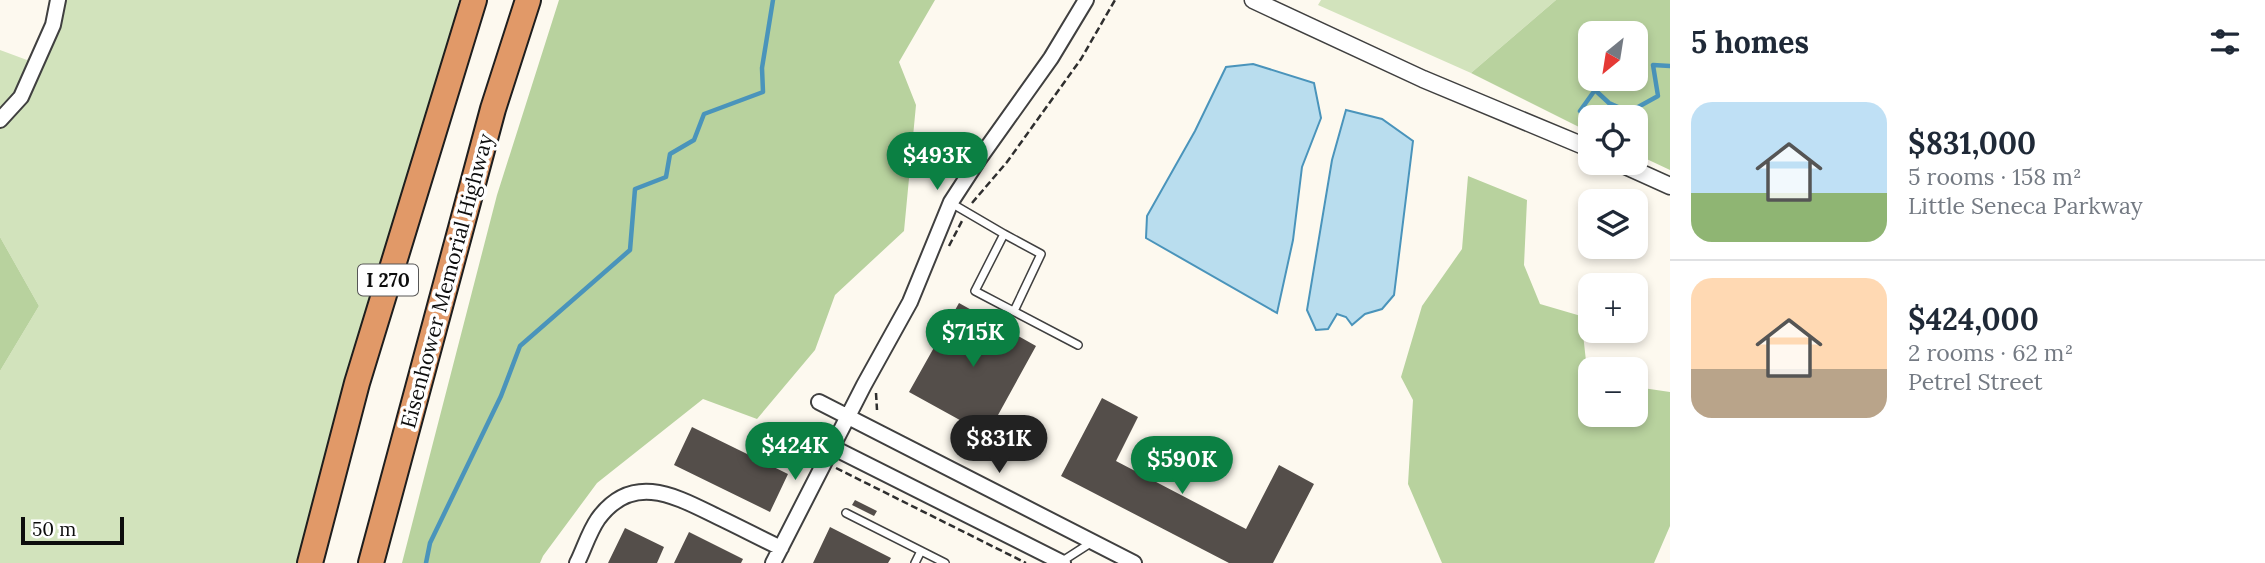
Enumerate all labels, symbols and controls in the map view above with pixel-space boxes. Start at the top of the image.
north arrow [1578,21,1648,91]
map controls [1578,21,1648,427]
text: 5 homes [1691,23,1809,61]
icon: filters [2206,23,2244,61]
button: locate [1578,105,1648,175]
text: $831,000 [1908,124,2036,162]
icon: home [1747,130,1831,214]
street label: Eisenhower Memorial Highway [394,131,499,431]
pin: $493K [888,132,986,192]
text: $493K [903,140,971,169]
text: 5 rooms · 158 m² [1908,162,2082,191]
button: layers [1578,189,1648,259]
text: Little Seneca Parkway [1908,191,2143,220]
road number: I 270 [358,264,418,296]
button: + [1578,273,1648,343]
text: $424,000 [1908,300,2039,338]
icon: home [1747,306,1831,390]
pin: $715K [924,310,1022,369]
text: $715K [942,317,1004,346]
text: 2 rooms · 62 m² [1908,338,2073,367]
button: − [1578,357,1648,427]
text: Petrel Street [1908,367,2043,396]
pin: $831K [950,416,1048,475]
pin: $424K [746,422,844,482]
text: $831K [966,423,1032,452]
text: $424K [761,430,829,459]
pin: $590K [1133,436,1231,496]
text: $590K [1147,444,1217,473]
scale bar [21,514,124,546]
text: 50 m [32,517,76,541]

